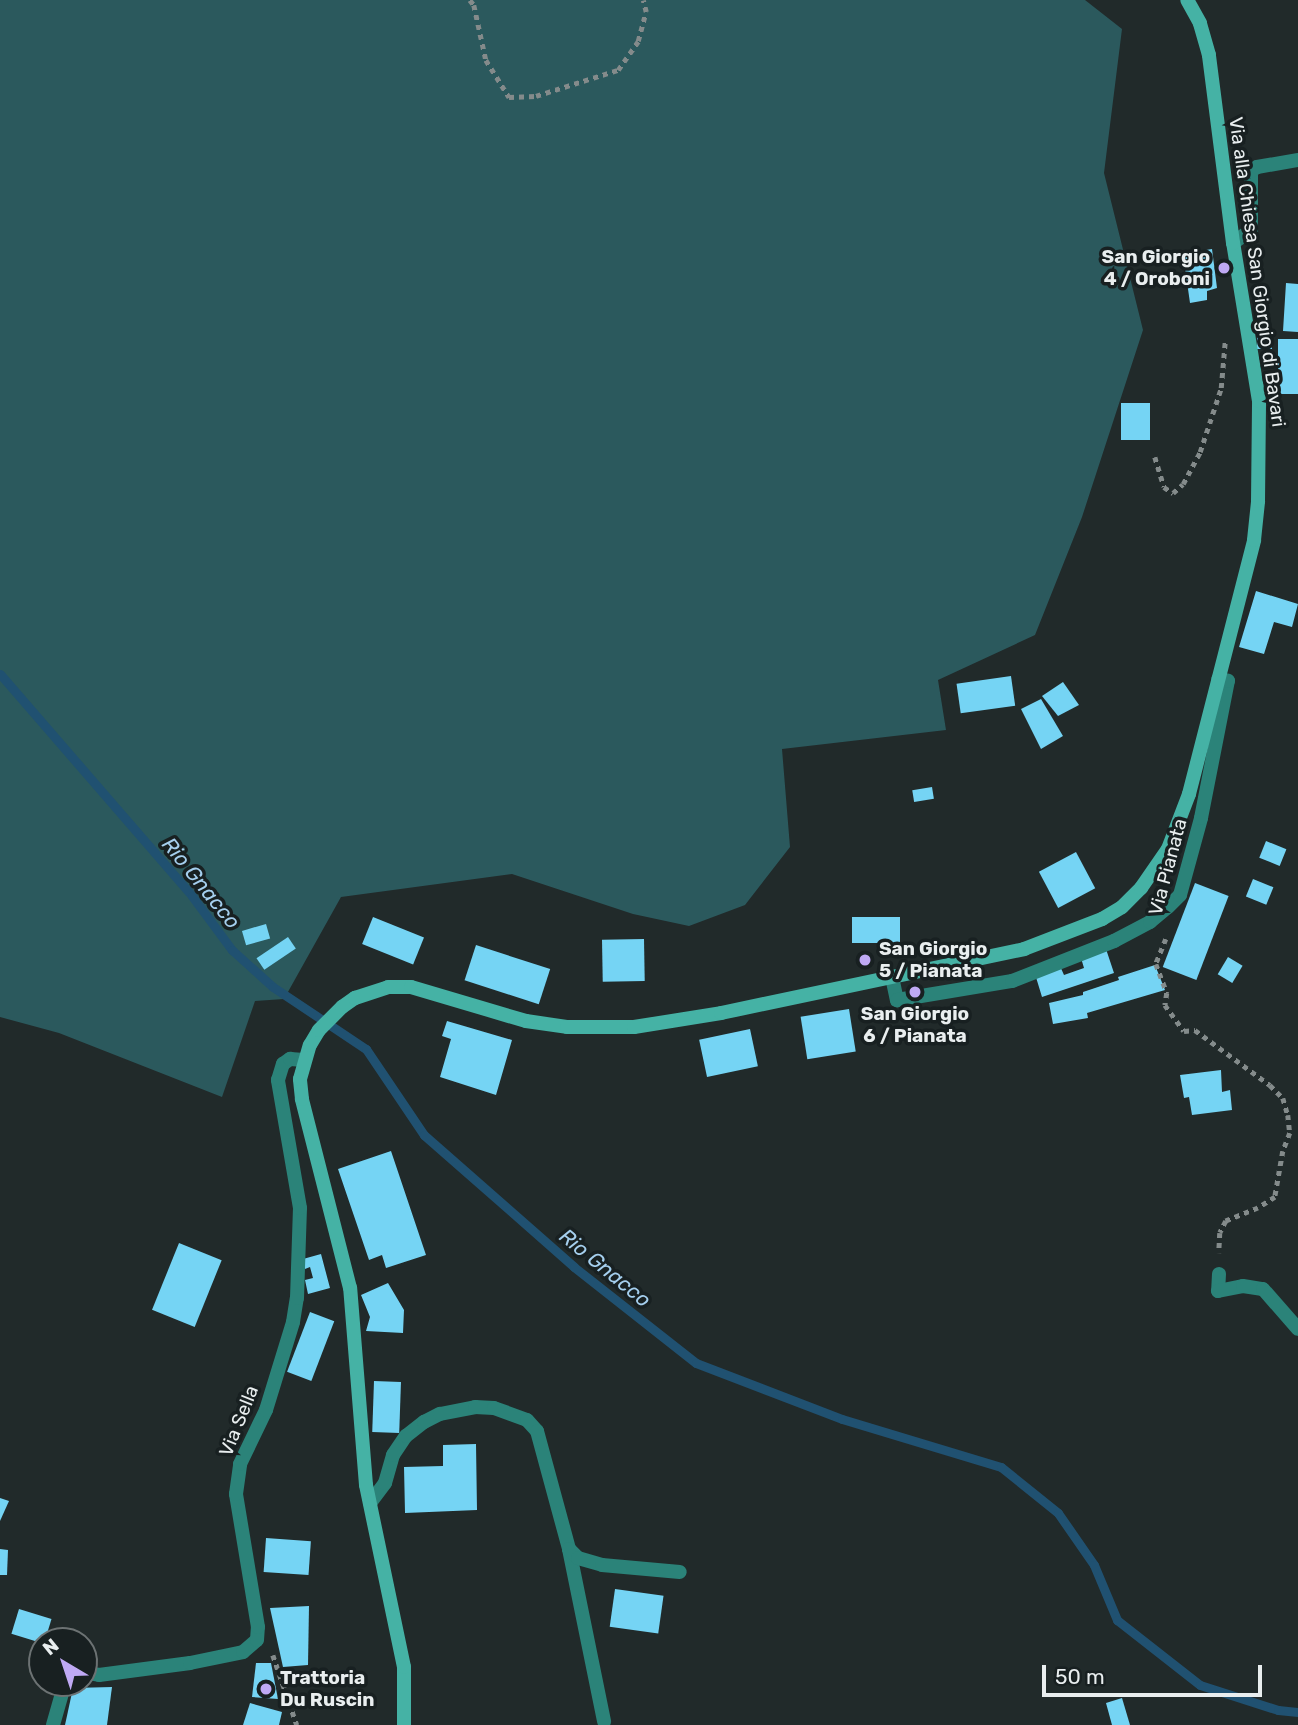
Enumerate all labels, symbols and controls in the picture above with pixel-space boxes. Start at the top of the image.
street label: Via alla Chiesa San Giorgio di Bavari [1224,116,1290,428]
place label: San Giorgio 4 / Oroboni [1102,246,1210,290]
marker: San Giorgio 4 / Oroboni [1216,260,1232,276]
street label: Via Pianata [1144,816,1192,918]
water label: Rio Gnacco [156,832,246,934]
place label: San Giorgio 5 / Pianata [879,938,987,982]
marker: San Giorgio 5 / Pianata [857,952,873,968]
marker: San Giorgio 6 / Pianata [907,984,923,1000]
place label: San Giorgio 6 / Pianata [861,1003,969,1047]
water label: Rio Gnacco [554,1223,656,1313]
street label: Via Sella [215,1382,263,1460]
north arrow [28,1627,98,1697]
text: N [38,1634,63,1660]
scale bar [1046,1652,1266,1696]
text: 50 m [1055,1664,1105,1689]
place label: Trattoria Du Ruscin [280,1667,375,1711]
marker: Trattoria Du Ruscin [258,1681,274,1697]

